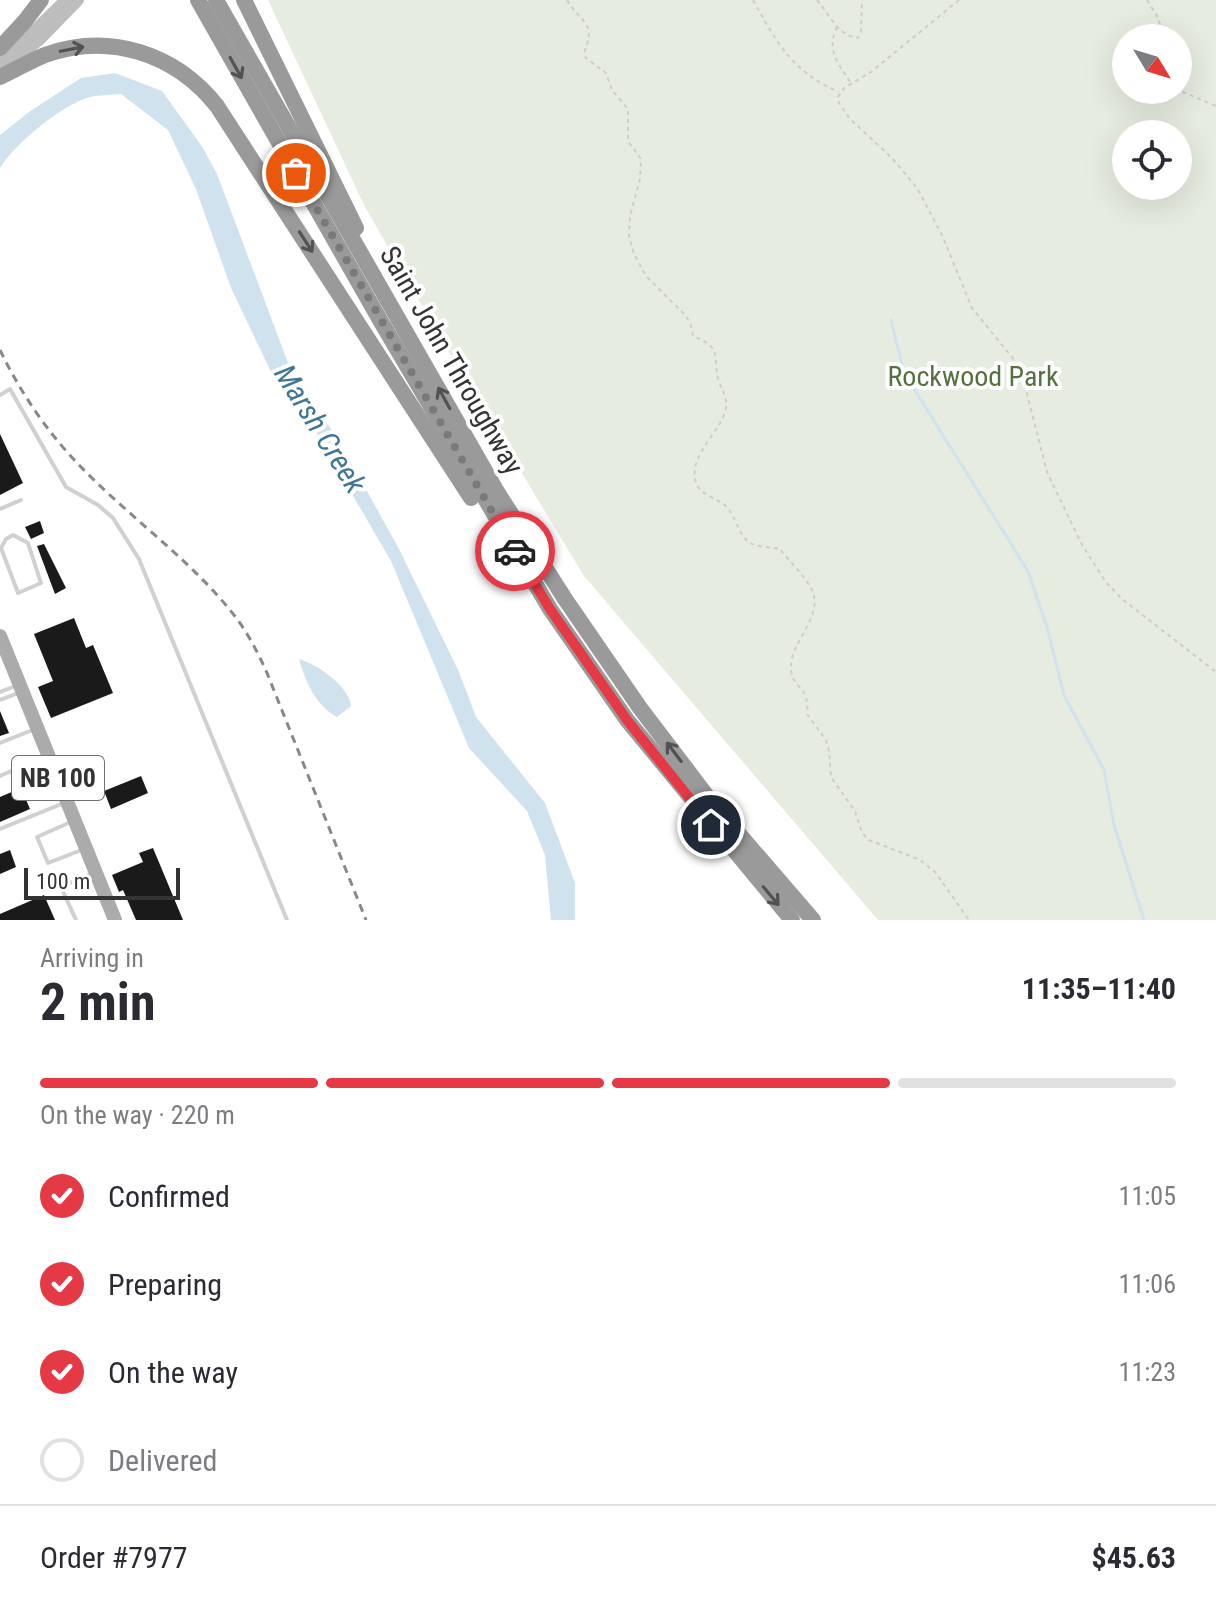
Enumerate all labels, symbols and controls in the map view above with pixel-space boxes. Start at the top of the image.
north arrow [1112,24,1192,104]
map controls [1112,24,1192,200]
one-way arrow [59,40,84,55]
one-way arrow [228,56,244,79]
button: locate [1112,120,1192,200]
pin [262,139,330,207]
icon: bag [274,151,318,195]
one-way arrow [297,230,314,252]
street label: Saint John Throughway [373,240,530,480]
water label: Marsh Creek [267,358,374,500]
park label: Rockwood Park [887,360,1059,393]
one-way arrow [436,387,452,410]
courier [475,511,555,591]
icon: car [493,529,537,573]
one-way arrow [665,742,682,763]
road number: NB 100 [12,756,104,800]
pin [677,791,745,859]
icon: home [689,803,733,847]
scale bar [24,864,180,900]
text: 100 m [36,869,90,894]
one-way arrow [762,885,780,906]
text: Arriving in [40,943,144,973]
text: 11:35–11:40 [1022,971,1176,1006]
text: 2 min [40,972,156,1033]
text: On the way · 220 m [40,1100,235,1130]
icon: check [40,1174,84,1218]
text: Confirmed [108,1179,230,1214]
text: 11:05 [1119,1181,1176,1211]
icon: check [40,1262,84,1306]
text: Preparing [108,1267,222,1302]
text: 11:06 [1119,1269,1176,1299]
icon: check [40,1350,84,1394]
text: On the way [108,1355,238,1390]
text: 11:23 [1119,1357,1176,1387]
text: Delivered [108,1443,217,1478]
text: Order #7977 [40,1540,188,1575]
text: $45.63 [1091,1540,1176,1575]

